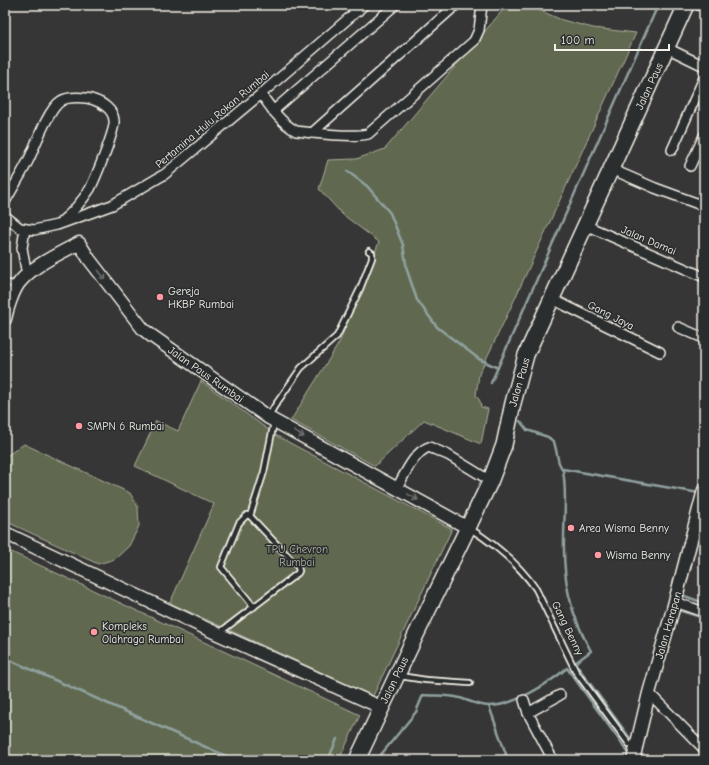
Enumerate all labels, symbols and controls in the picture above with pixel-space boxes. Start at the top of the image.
scale bar [555,26,669,52]
text: 100 m [561,33,594,47]
street label: Jalan Paus [633,60,666,112]
street label: Pertamina Hulu Rokan Rumbai [153,68,272,171]
street label: Jalan Damai [619,223,678,258]
one-way arrow [97,270,106,281]
place label: Gereja HKBP Rumbai [168,285,234,311]
marker: Gereja HKBP Rumbai [155,292,165,302]
street label: Gang Jaya [585,298,636,333]
street label: Jalan Paus Rumbai [165,344,246,405]
street label: Jalan Paus [506,356,533,408]
place label: SMPN 6 Rumbai [87,420,164,433]
marker: SMPN 6 Rumbai [74,421,84,431]
one-way arrow [293,431,305,439]
one-way arrow [407,493,419,501]
place label: Area Wisma Benny [579,522,669,535]
marker: Area Wisma Benny [566,523,576,533]
park label: TPU Chevron Rumbai [266,543,328,569]
place label: Wisma Benny [606,549,671,562]
marker: Wisma Benny [593,550,603,560]
street label: Jalan Harapan [653,590,684,660]
street label: Gang Benny [549,599,586,657]
place label: Kompleks Olahraga Rumbai [102,620,183,646]
marker: Kompleks Olahraga Rumbai [89,627,99,637]
street label: Jalan Paus [378,654,411,706]

